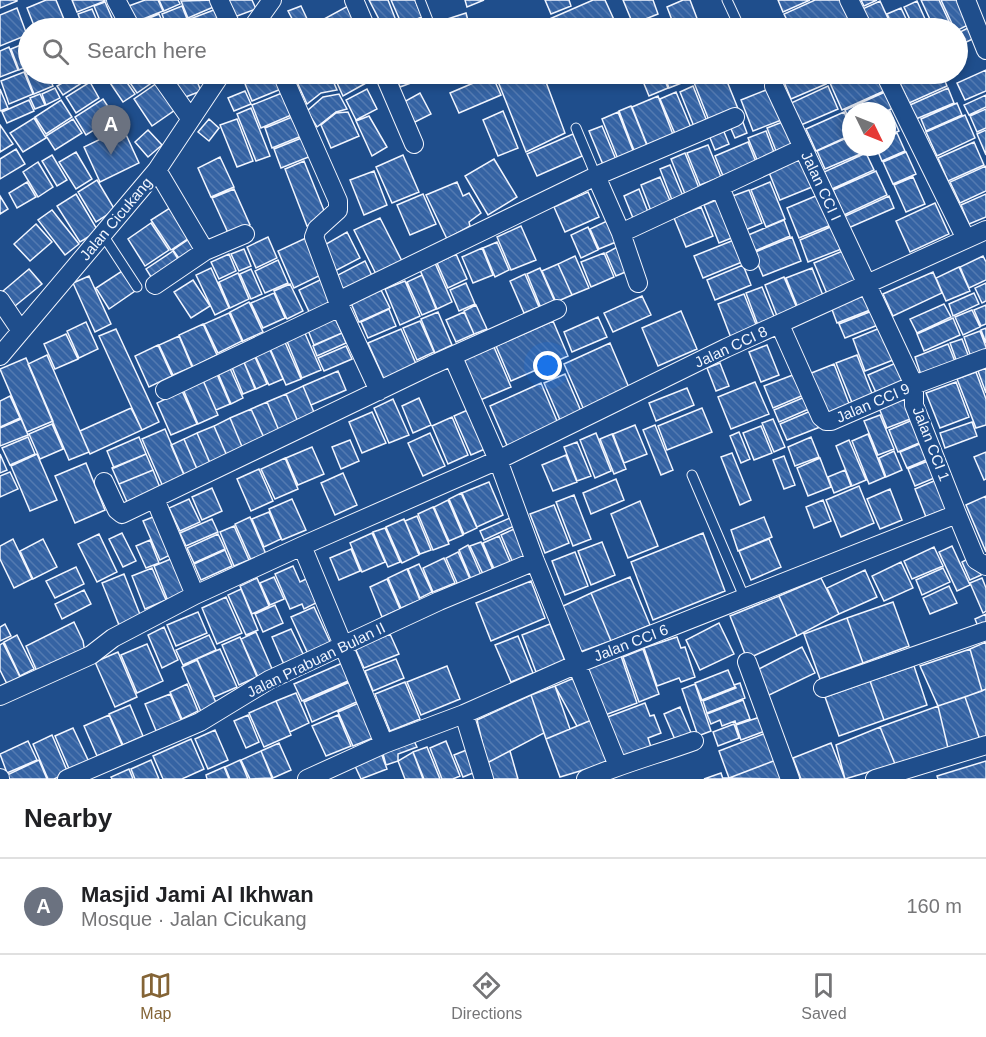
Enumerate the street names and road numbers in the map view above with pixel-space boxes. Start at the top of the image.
street label: Jalan CCI I [798,149,845,223]
street label: Jalan Cicukang [76,174,155,263]
street label: Jalan CCI 8 [692,322,770,371]
street label: Jalan CCI 9 [833,379,912,426]
street label: Jalan CCI 1 [909,404,953,483]
street label: Jalan Prabuan Bulan II [244,619,388,700]
street label: Jalan CCI 6 [591,621,670,665]

